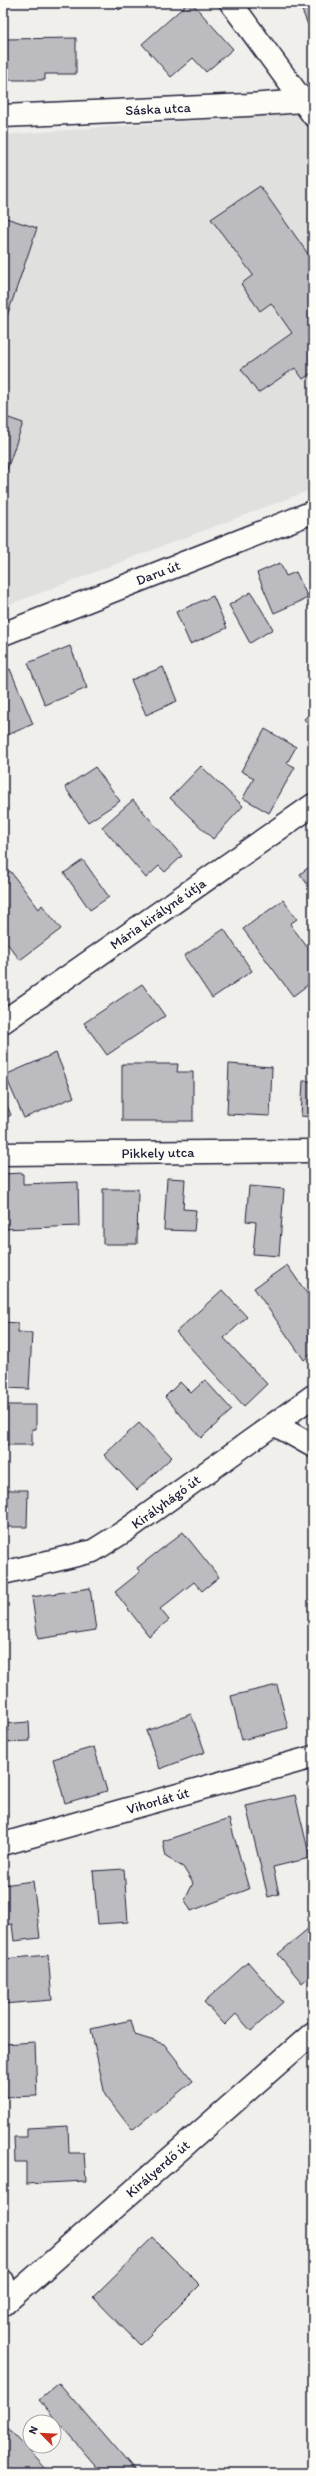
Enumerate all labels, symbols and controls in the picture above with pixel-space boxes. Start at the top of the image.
street label: Sáska utca [125,99,192,119]
street label: Daru út [134,557,182,589]
street label: Mária királyné útja [107,874,210,953]
street label: Pikkely utca [121,1144,195,1162]
street label: Királyhágó út [128,1471,204,1533]
street label: Vihorlát út [125,1784,191,1818]
street label: Királyerdő út [123,2137,193,2201]
north arrow [22,2414,62,2454]
text: N [26,2424,41,2436]

